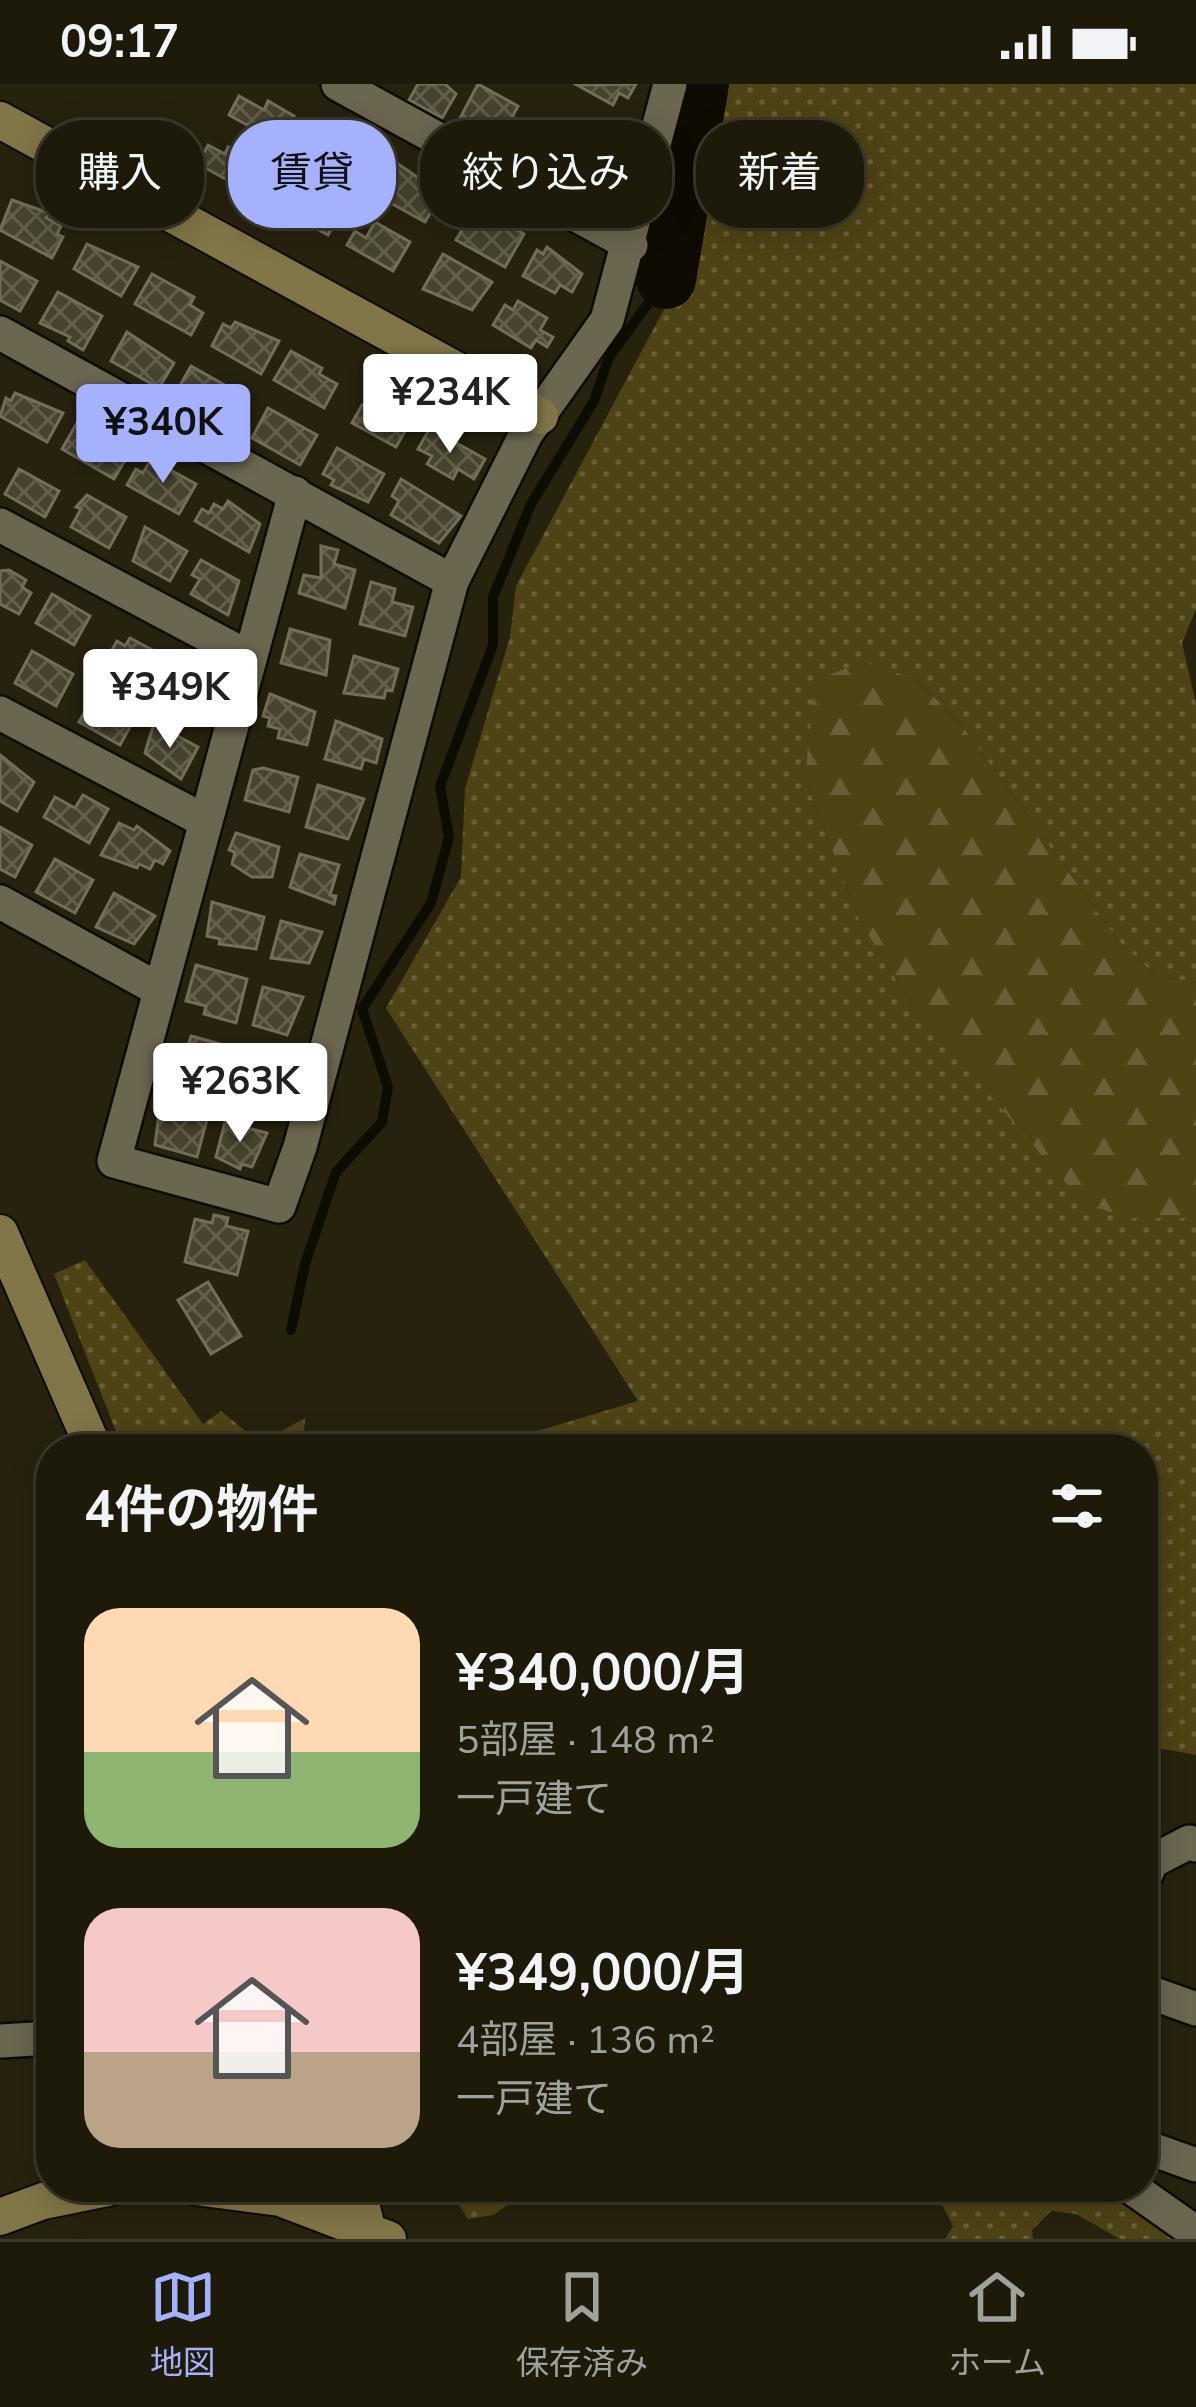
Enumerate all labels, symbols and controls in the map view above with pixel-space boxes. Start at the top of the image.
text: 09:17 [60,12,179,73]
chip: 購入 [36,120,204,228]
chip: 賃貸 [228,120,396,228]
chip: 絞り込み [420,120,672,228]
chip: 新着 [696,120,864,228]
pin: ¥234K [366,354,534,456]
text: ¥234K [390,366,510,419]
pin: ¥340K [79,384,247,486]
text: ¥340K [103,396,223,449]
pin: ¥349K [86,649,254,751]
text: ¥349K [110,661,230,714]
pin: ¥263K [156,1043,324,1145]
text: ¥263K [180,1055,300,1108]
icon: filters [1044,1473,1110,1539]
text: 4件の物件 [84,1475,319,1545]
text: ¥340,000/月 [456,1638,750,1708]
icon: home [180,1656,324,1800]
text: 5部屋 · 148 m² [456,1714,715,1767]
text: 一戸建て [456,1773,612,1826]
text: ¥349,000/月 [456,1938,750,2008]
icon: home [180,1956,324,2100]
text: 4部屋 · 136 m² [456,2014,715,2067]
text: 一戸建て [456,2073,612,2126]
tab: 地図 [150,2264,216,2386]
tab: 保存済み [516,2264,648,2386]
tab: ホーム [948,2264,1046,2386]

